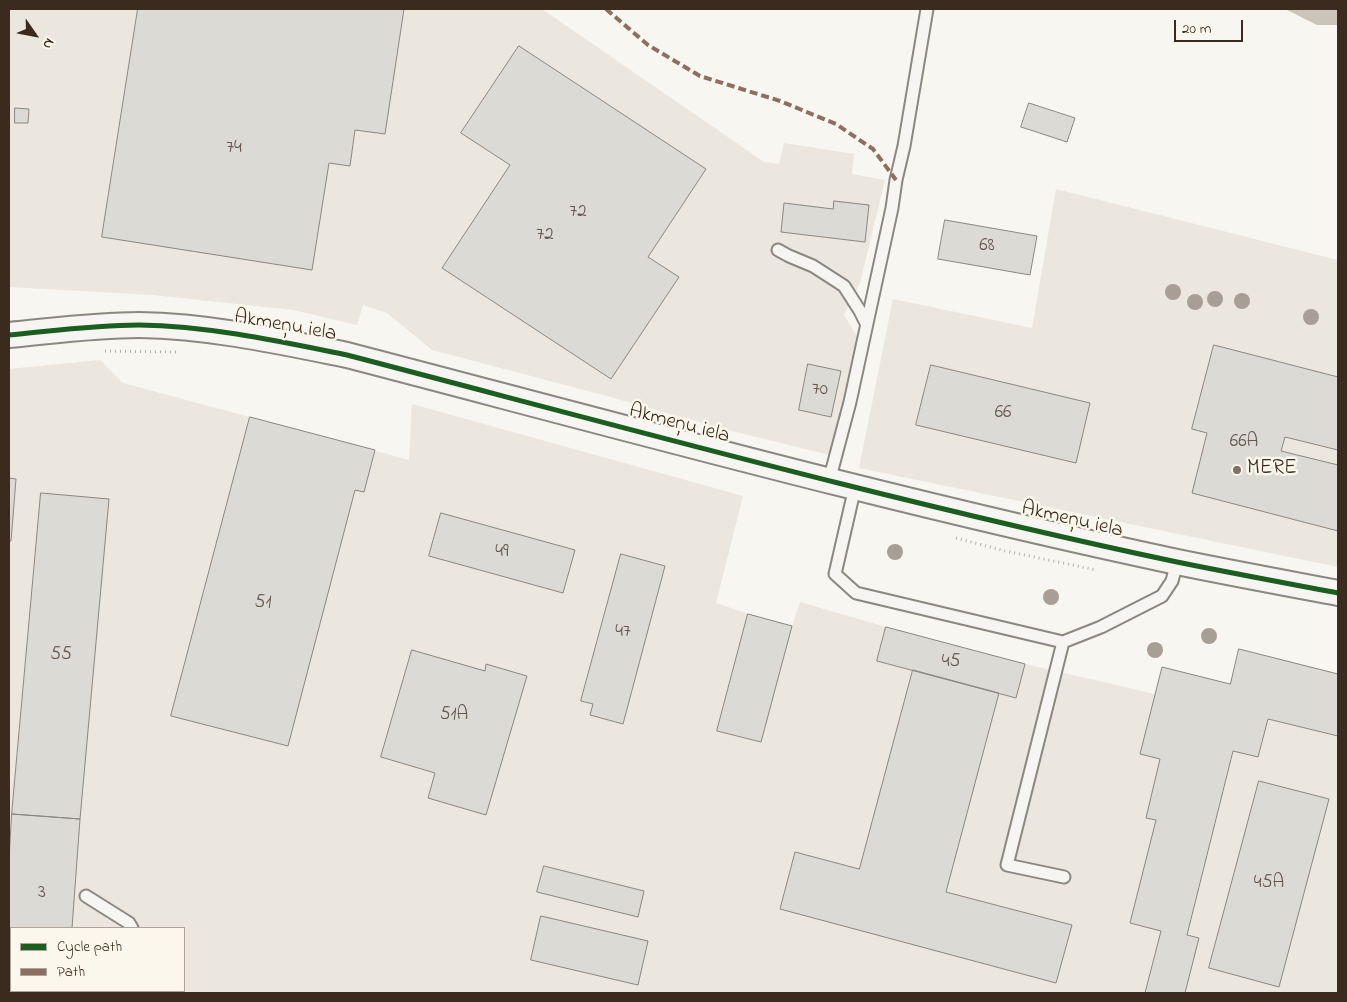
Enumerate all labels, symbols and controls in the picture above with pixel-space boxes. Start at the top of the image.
north arrow [10,10,60,60]
scale bar [1177,10,1246,42]
text: 20 m [1182,18,1211,40]
text: N [37,34,59,53]
house number: 74 [226,138,242,160]
house number: 72 [569,202,587,224]
house number: 72 [536,225,554,247]
house number: 68 [979,236,995,258]
street label: Akmeņu iela [232,306,338,348]
house number: 70 [812,380,828,402]
street label: Akmeņu iela [626,399,732,451]
house number: 66 [995,403,1011,425]
house number: 66A [1230,432,1258,454]
place label: MERE [1247,457,1297,483]
marker: MERE [1231,464,1243,476]
street label: Akmeņu iela [1019,497,1125,545]
house number: 49 [495,542,509,564]
house number: 51 [255,593,271,615]
house number: 47 [615,622,631,644]
house number: 55 [50,645,72,667]
house number: 45 [942,652,960,674]
house number: 51A [440,705,468,727]
house number: 45A [1254,873,1284,895]
house number: 3 [38,883,46,905]
legend [10,927,185,992]
text: Cycle path [57,936,122,958]
text: Path [57,961,85,983]

